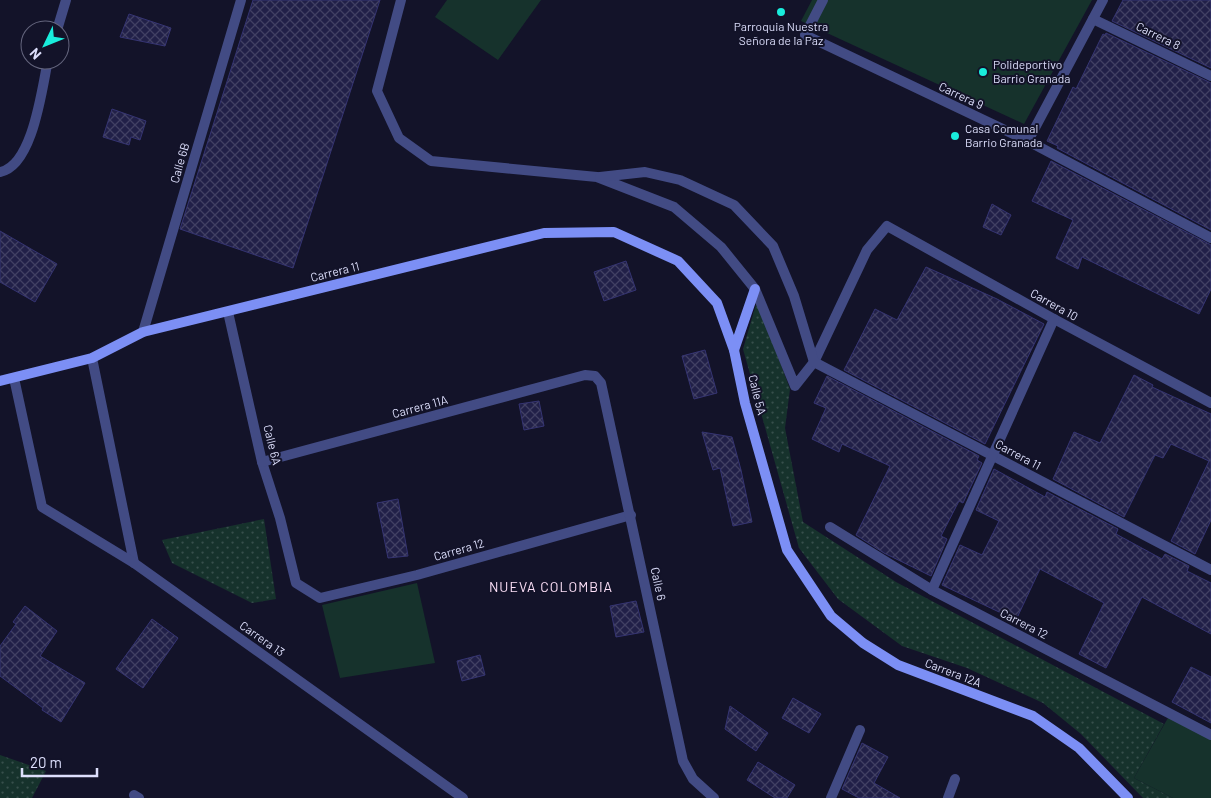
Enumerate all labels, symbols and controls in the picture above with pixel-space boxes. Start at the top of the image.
marker: Parroquia Nuestra Señora de la Paz [775,6,787,18]
street label: Carrera 8 [1134,18,1183,52]
place label: Parroquia Nuestra Señora de la Paz [734,19,828,47]
north arrow [20,20,70,70]
text: N [26,45,45,63]
place label: Polideportivo Barrio Granada [993,57,1070,85]
marker: Polideportivo Barrio Granada [977,66,989,78]
street label: Carrera 9 [937,79,986,111]
place label: Casa Comunal Barrio Granada [965,121,1042,149]
marker: Casa Comunal Barrio Granada [949,130,961,142]
street label: Calle 6B [167,141,191,185]
street label: Carrera 11 [309,258,361,284]
street label: Carrera 10 [1028,285,1081,323]
street label: Calle 5A [746,373,770,416]
street label: Carrera 11A [390,392,449,420]
street label: Calle 6A [261,423,285,466]
street label: Carrera 11 [993,436,1044,472]
street label: Carrera 12 [432,535,486,563]
street label: Calle 6 [649,566,669,602]
district label: NUEVA COLOMBIA [489,578,613,595]
street label: Carrera 12 [998,605,1051,641]
street label: Carrera 13 [237,618,288,659]
street label: Carrera 12A [923,655,984,689]
scale bar [22,746,98,778]
text: 20 m [30,753,62,771]

